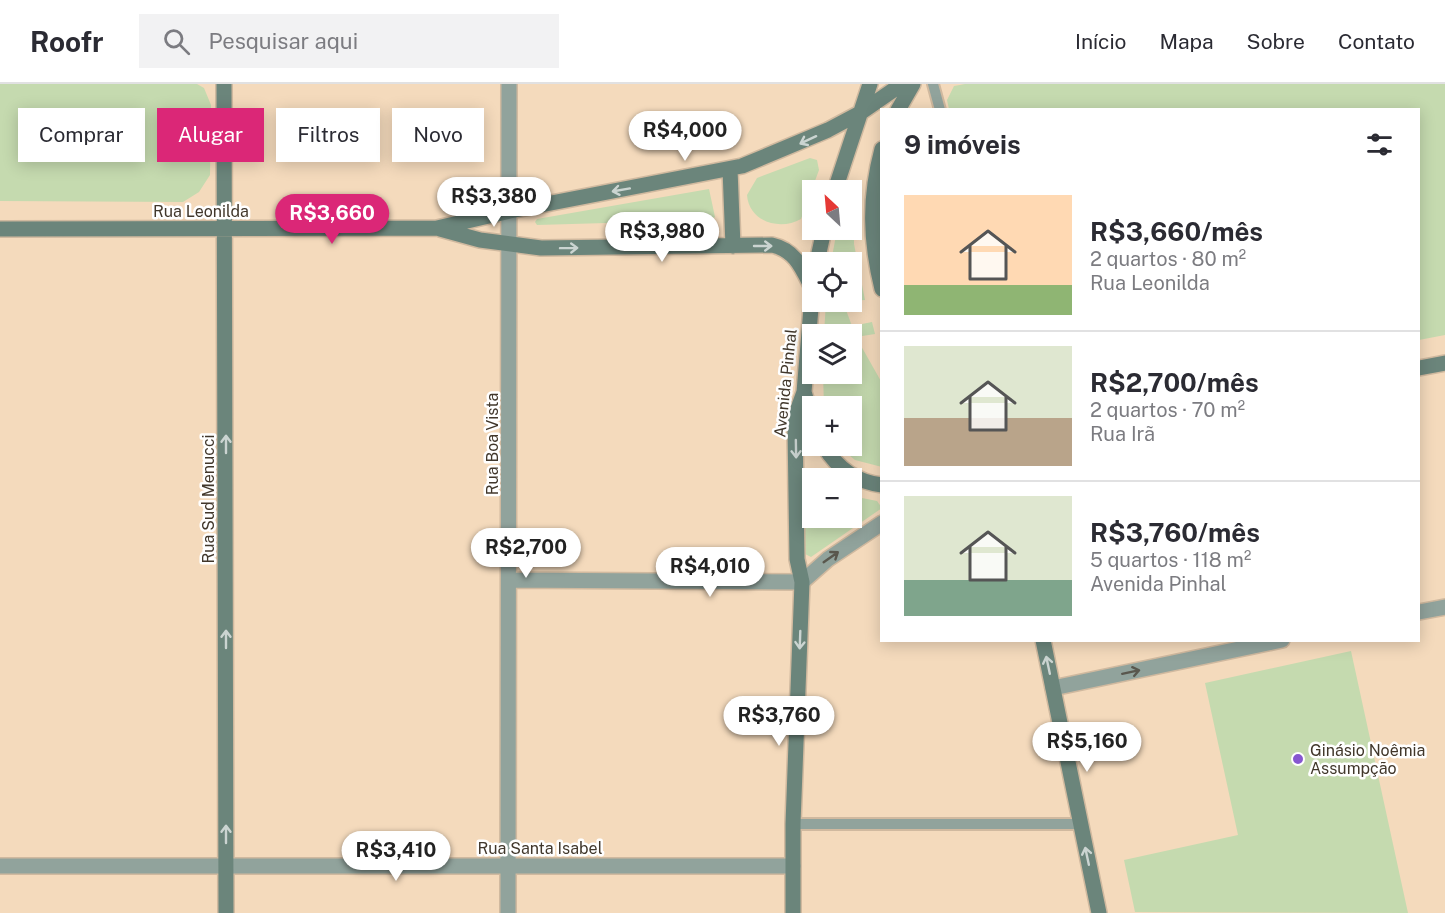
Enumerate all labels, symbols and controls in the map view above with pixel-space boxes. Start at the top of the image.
search box [139,14,559,68]
text: Roofr [30,25,103,58]
icon: search [160,25,193,58]
text: Pesquisar aqui [208,28,358,54]
text: Início [1075,29,1126,54]
text: Mapa [1159,29,1214,54]
text: Sobre [1247,29,1305,54]
text: Contato [1338,29,1415,54]
chip: Comprar [18,108,145,162]
chip: Alugar [157,108,264,162]
chip: Filtros [276,108,380,162]
chip: Novo [392,108,484,162]
pin: R$4,000 [630,111,740,162]
text: R$4,000 [643,118,727,142]
icon: filters [1363,128,1396,161]
text: 9 imóveis [904,129,1021,160]
one-way arrow [800,134,818,146]
pin: R$3,380 [439,177,549,228]
north arrow [802,180,862,240]
map controls [802,180,862,528]
text: R$3,380 [451,184,537,208]
one-way arrow [611,185,631,196]
pin: R$3,660 [277,194,387,245]
text: R$3,660 [289,201,375,225]
street label: Rua Leonilda [153,202,249,221]
pin: R$3,980 [607,212,717,263]
text: R$3,660/mês [1090,216,1263,247]
text: R$3,980 [619,219,705,243]
icon: home [952,219,1024,291]
one-way arrow [753,240,773,251]
one-way arrow [558,242,578,254]
text: 2 quartos · 80 m² [1090,247,1246,271]
button: locate [802,252,862,312]
text: Rua Leonilda [1090,271,1210,295]
button: layers [802,324,862,384]
street label: Avenida Pinhal [770,328,801,438]
text: R$2,700/mês [1090,367,1259,398]
icon: home [952,370,1024,442]
street label: Rua Boa Vista [483,393,502,495]
button: + [802,396,862,456]
text: 2 quartos · 70 m² [1090,398,1245,422]
text: Rua Irã [1090,422,1155,446]
one-way arrow [220,434,232,454]
street label: Rua Sud Menucci [199,435,218,564]
one-way arrow [790,438,802,458]
button: − [802,468,862,528]
text: R$3,760/mês [1090,517,1260,548]
icon: home [952,520,1024,592]
pin: R$2,700 [471,528,581,579]
text: R$2,700 [485,535,567,559]
pin: R$4,010 [655,547,765,598]
text: 5 quartos · 118 m² [1090,548,1251,572]
one-way arrow [822,551,839,563]
text: R$4,010 [670,554,750,578]
text: Avenida Pinhal [1090,572,1227,596]
one-way arrow [220,629,232,649]
one-way arrow [794,630,805,650]
one-way arrow [1042,656,1053,675]
one-way arrow [1120,666,1140,677]
pin: R$3,760 [724,696,834,747]
text: R$3,760 [737,703,821,727]
pin: R$5,160 [1032,722,1142,773]
text: R$5,160 [1046,729,1128,753]
place label: Ginásio Noêmia Assumpção [1310,741,1425,778]
marker: Ginásio Noêmia Assumpção [1291,752,1305,766]
one-way arrow [220,824,232,844]
pin: R$3,410 [341,831,451,882]
text: R$3,410 [356,838,436,862]
street label: Rua Santa Isabel [478,839,603,858]
one-way arrow [1081,847,1092,866]

